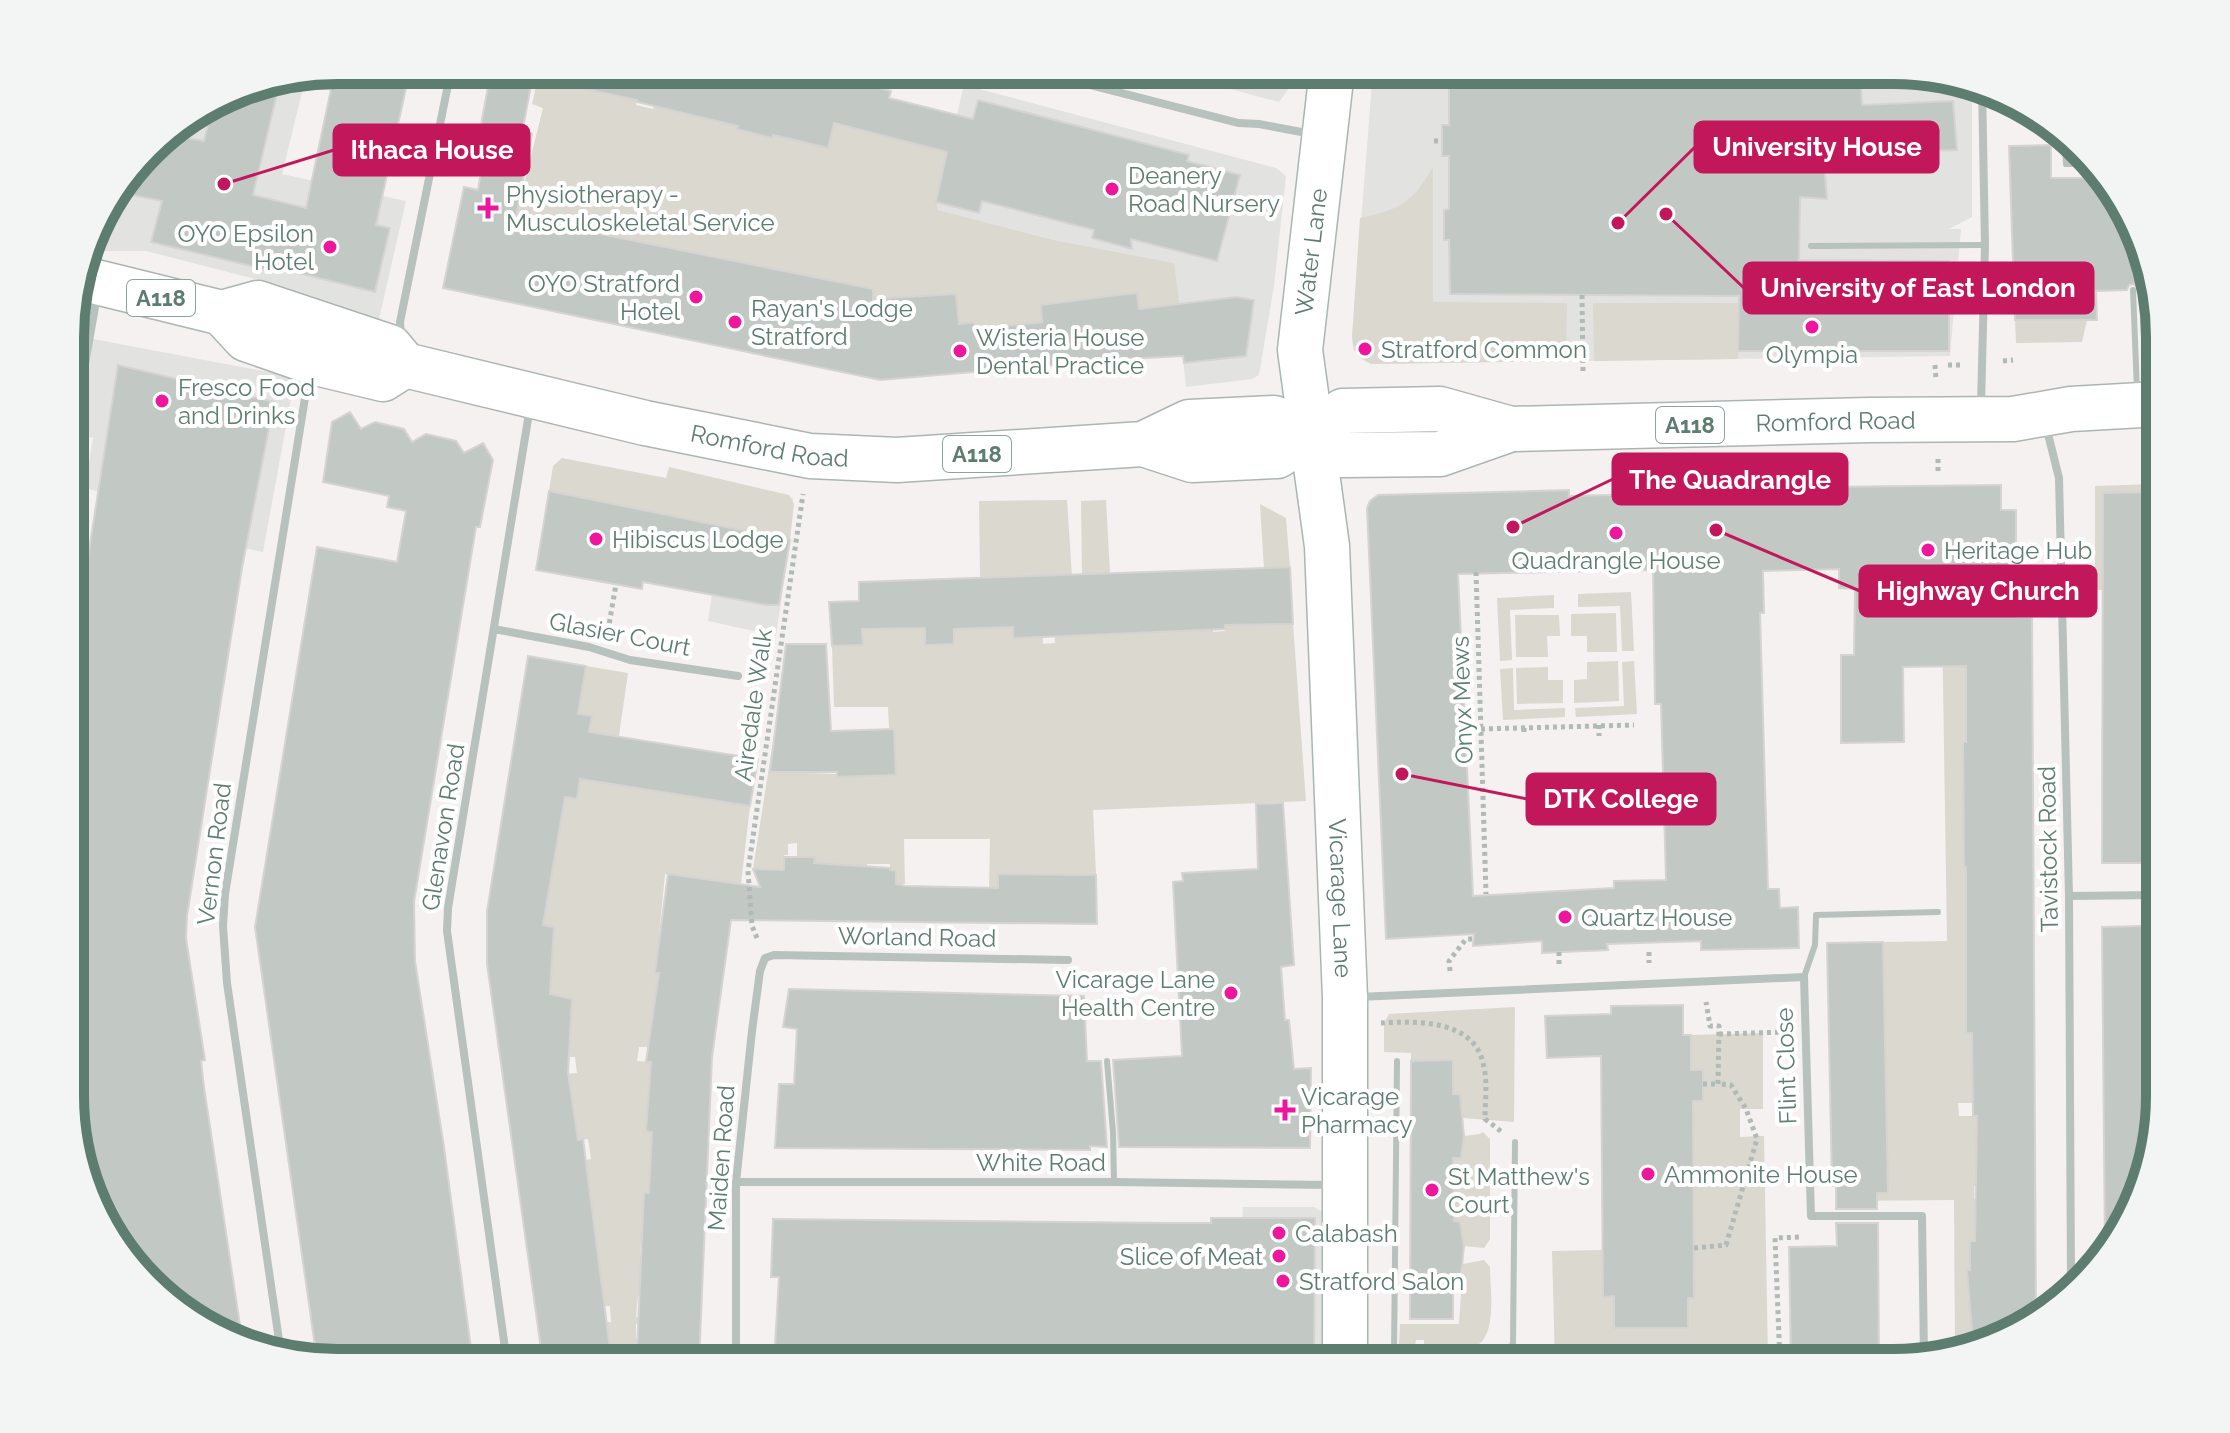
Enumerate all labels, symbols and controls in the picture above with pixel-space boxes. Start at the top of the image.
callout: University House [1695,122,1938,172]
callout: Ithaca House [334,125,529,175]
text: University House [1712,132,1922,162]
text: Ithaca House [350,135,514,165]
place label: Deanery Road Nursery [1128,161,1280,218]
place label: Physiotherapy - Musculoskeletal Service [506,180,775,237]
marker: Deanery Road Nursery [1103,180,1121,198]
street label: Water Lane [1289,187,1333,317]
marker: Physiotherapy - Musculoskeletal Service [477,197,499,219]
place label: OYO Epsilon Hotel [178,219,314,276]
marker: OYO Epsilon Hotel [321,238,339,256]
callout: University of East London [1744,263,2093,313]
place label: OYO Stratford Hotel [528,269,680,326]
text: University of East London [1760,273,2076,303]
road number: A118 [127,280,195,316]
marker: OYO Stratford Hotel [687,288,705,306]
place label: Rayan's Lodge Stratford [751,294,913,351]
marker: Rayan's Lodge Stratford [726,313,744,331]
marker: Olympia [1803,318,1821,336]
place label: Wisteria House Dental Practice [976,323,1144,380]
place label: Stratford Common [1381,335,1587,364]
marker: Stratford Common [1356,340,1374,358]
place label: Olympia [1766,340,1858,369]
marker: Wisteria House Dental Practice [951,342,969,360]
place label: Fresco Food and Drinks [178,373,315,430]
marker: Fresco Food and Drinks [153,392,171,410]
street label: Romford Road [1755,405,1916,437]
road number: A118 [1656,407,1724,443]
street label: Romford Road [688,418,849,472]
road number: A118 [943,436,1011,472]
callout: The Quadrangle [1613,454,1847,504]
text: The Quadrangle [1629,465,1831,495]
marker: Quadrangle House [1607,524,1625,542]
place label: Hibiscus Lodge [612,525,784,554]
marker: Hibiscus Lodge [587,530,605,548]
place label: Heritage Hub [1944,536,2092,565]
marker: Heritage Hub [1919,541,1937,559]
place label: Quadrangle House [1512,546,1720,575]
callout: Highway Church [1860,566,2096,616]
text: Highway Church [1876,576,2080,606]
street label: Glasier Court [547,606,693,662]
street label: Airedale Walk [728,627,778,783]
street label: Onyx Mews [1445,635,1479,765]
street label: Glenavon Road [415,741,471,913]
street label: Tavistock Road [2032,766,2064,932]
callout: DTK College [1527,774,1715,824]
street label: Vernon Road [191,781,237,927]
text: DTK College [1543,784,1699,814]
street label: Vicarage Lane [1323,818,1359,978]
place label: Quartz House [1581,903,1732,932]
marker: Quartz House [1556,908,1574,926]
street label: Worland Road [838,921,996,953]
place label: Vicarage Lane Health Centre [1056,965,1215,1022]
marker: Vicarage Lane Health Centre [1222,984,1240,1002]
street label: Flint Close [1769,1007,1803,1125]
place label: Vicarage Pharmacy [1301,1082,1413,1139]
street label: Maiden Road [701,1084,741,1232]
marker: Vicarage Pharmacy [1276,1101,1294,1119]
street label: White Road [976,1148,1106,1177]
place label: Ammonite House [1664,1160,1858,1189]
place label: St Matthew's Court [1448,1162,1590,1219]
marker: Ammonite House [1639,1165,1657,1183]
marker: St Matthew's Court [1423,1181,1441,1199]
place label: Calabash [1295,1219,1398,1248]
marker: Calabash [1270,1224,1288,1242]
place label: Slice of Meat [1120,1242,1263,1271]
marker: Slice of Meat [1270,1247,1288,1265]
place label: Stratford Salon [1299,1267,1464,1296]
marker: Stratford Salon [1274,1272,1292,1290]

